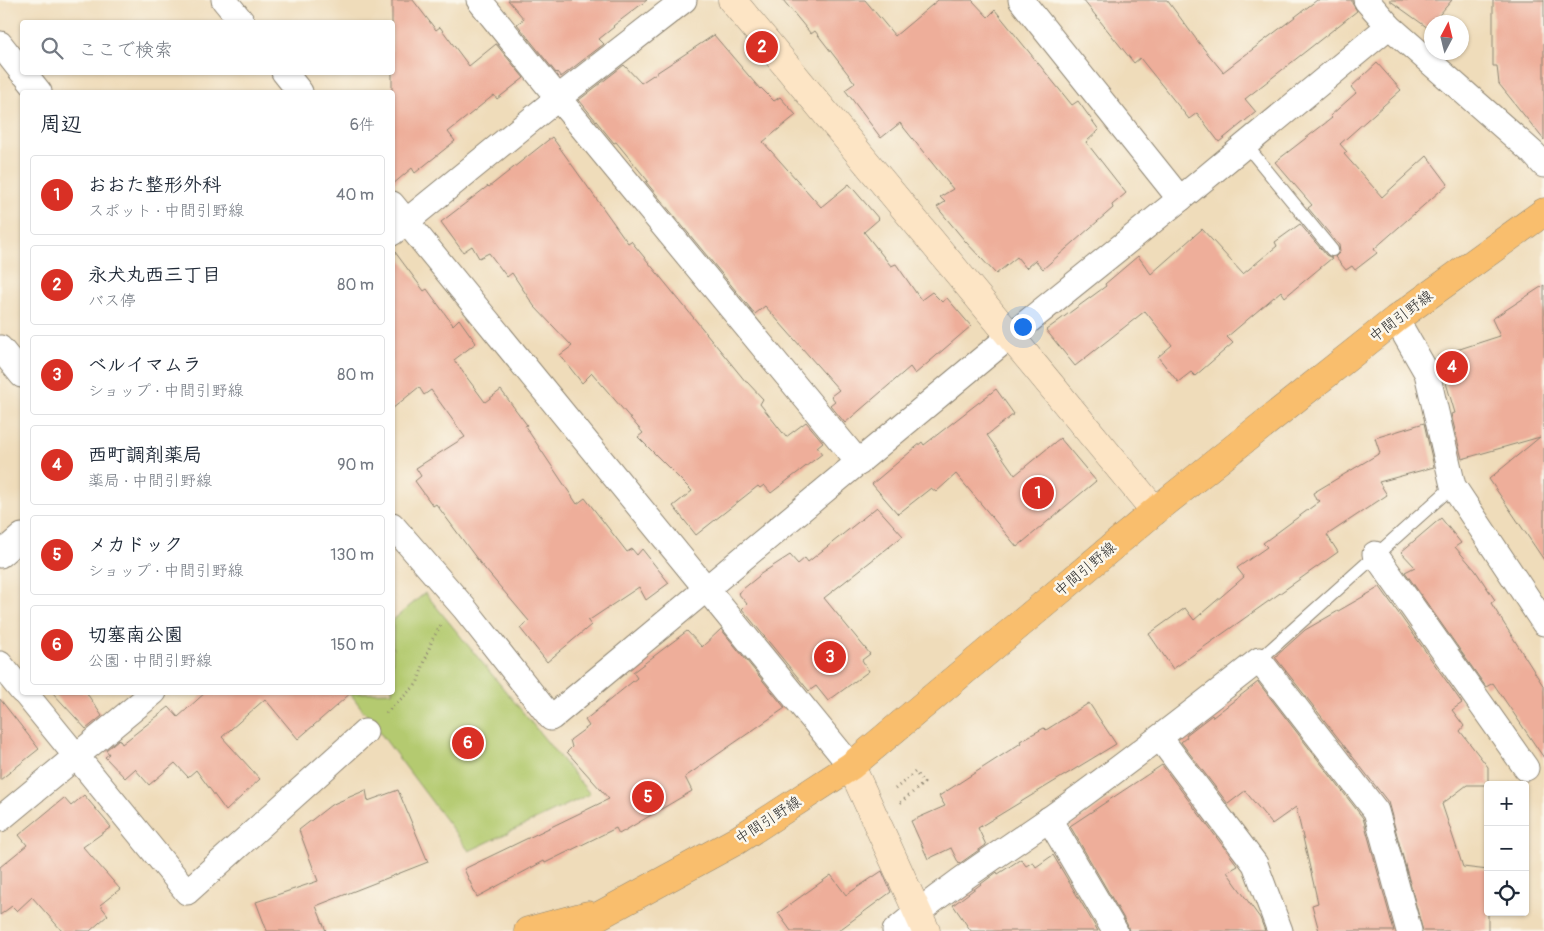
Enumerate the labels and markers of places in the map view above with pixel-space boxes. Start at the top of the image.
pin: 2 [746,28,778,66]
pin: 4 [1436,348,1468,386]
pin: 1 [1022,474,1054,512]
pin: 3 [814,638,846,676]
pin: 6 [452,724,484,762]
pin: 5 [632,778,664,816]

